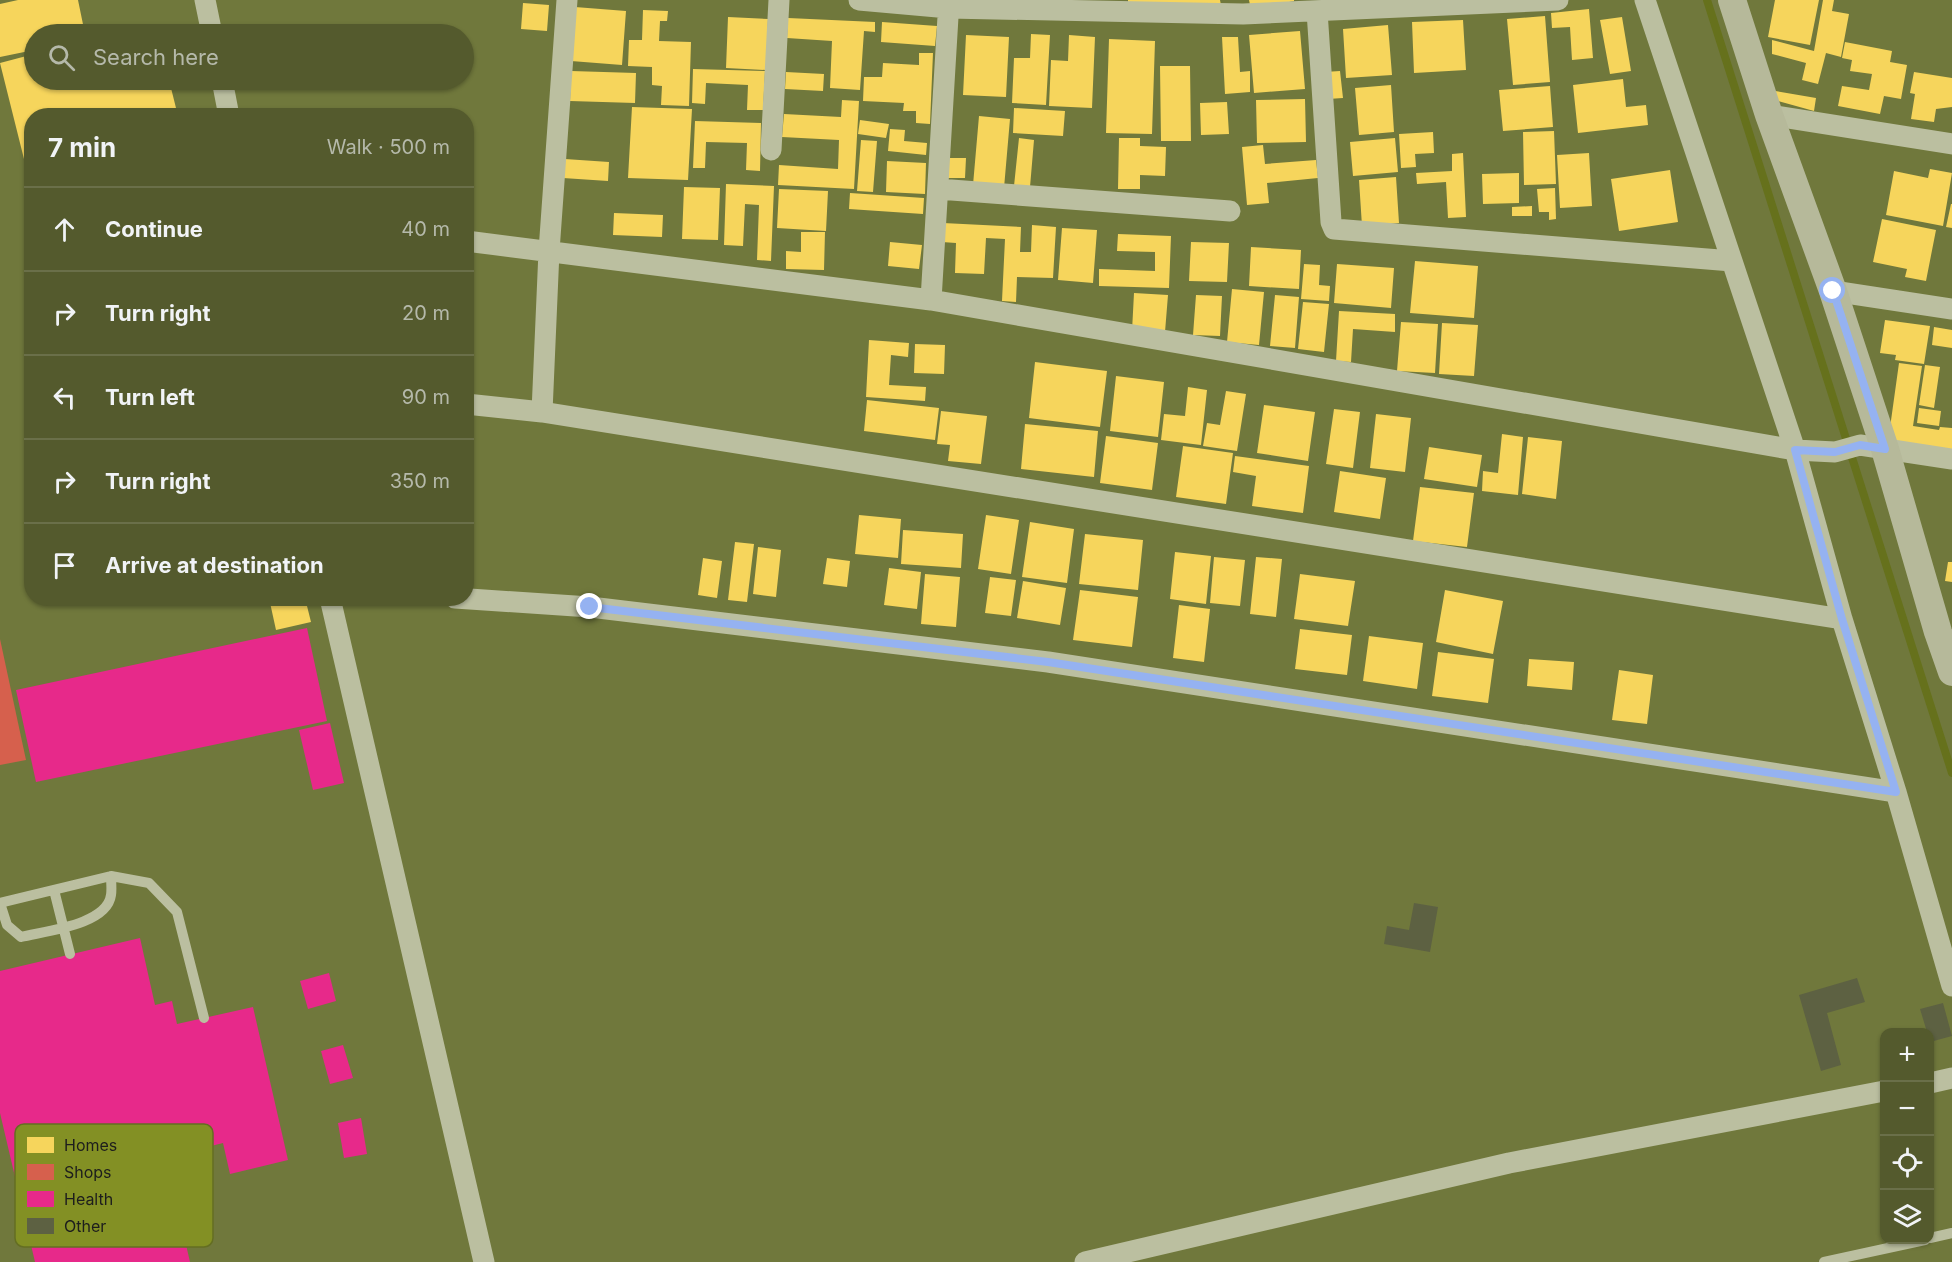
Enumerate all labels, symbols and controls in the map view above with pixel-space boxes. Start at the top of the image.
search box [24,24,474,90]
icon: search [45,41,78,74]
text: Search here [93,44,219,70]
text: 7 min [48,132,116,163]
text: Walk · 500 m [327,135,450,159]
icon: ahead [48,213,81,246]
text: Continue [105,216,203,242]
text: 40 m [401,217,450,241]
route start [1819,277,1845,303]
icon: right [48,297,81,330]
text: Turn right [105,300,211,326]
text: 20 m [402,301,450,325]
icon: left [48,381,81,414]
text: Turn left [105,384,195,410]
text: 90 m [402,385,450,409]
icon: right [48,465,81,498]
text: Turn right [105,468,211,494]
text: 350 m [390,469,450,493]
icon: arrive [48,549,81,582]
text: Arrive at destination [105,552,324,578]
route end [576,593,602,619]
map controls [1880,1028,1934,1244]
button: + [1880,1028,1934,1082]
button: − [1880,1082,1934,1136]
legend [15,1124,213,1247]
text: Homes [64,1135,117,1155]
button: locate [1880,1136,1934,1190]
text: Shops [64,1162,112,1182]
text: Health [64,1189,113,1209]
button: layers [1880,1190,1934,1244]
text: Other [64,1216,106,1236]

